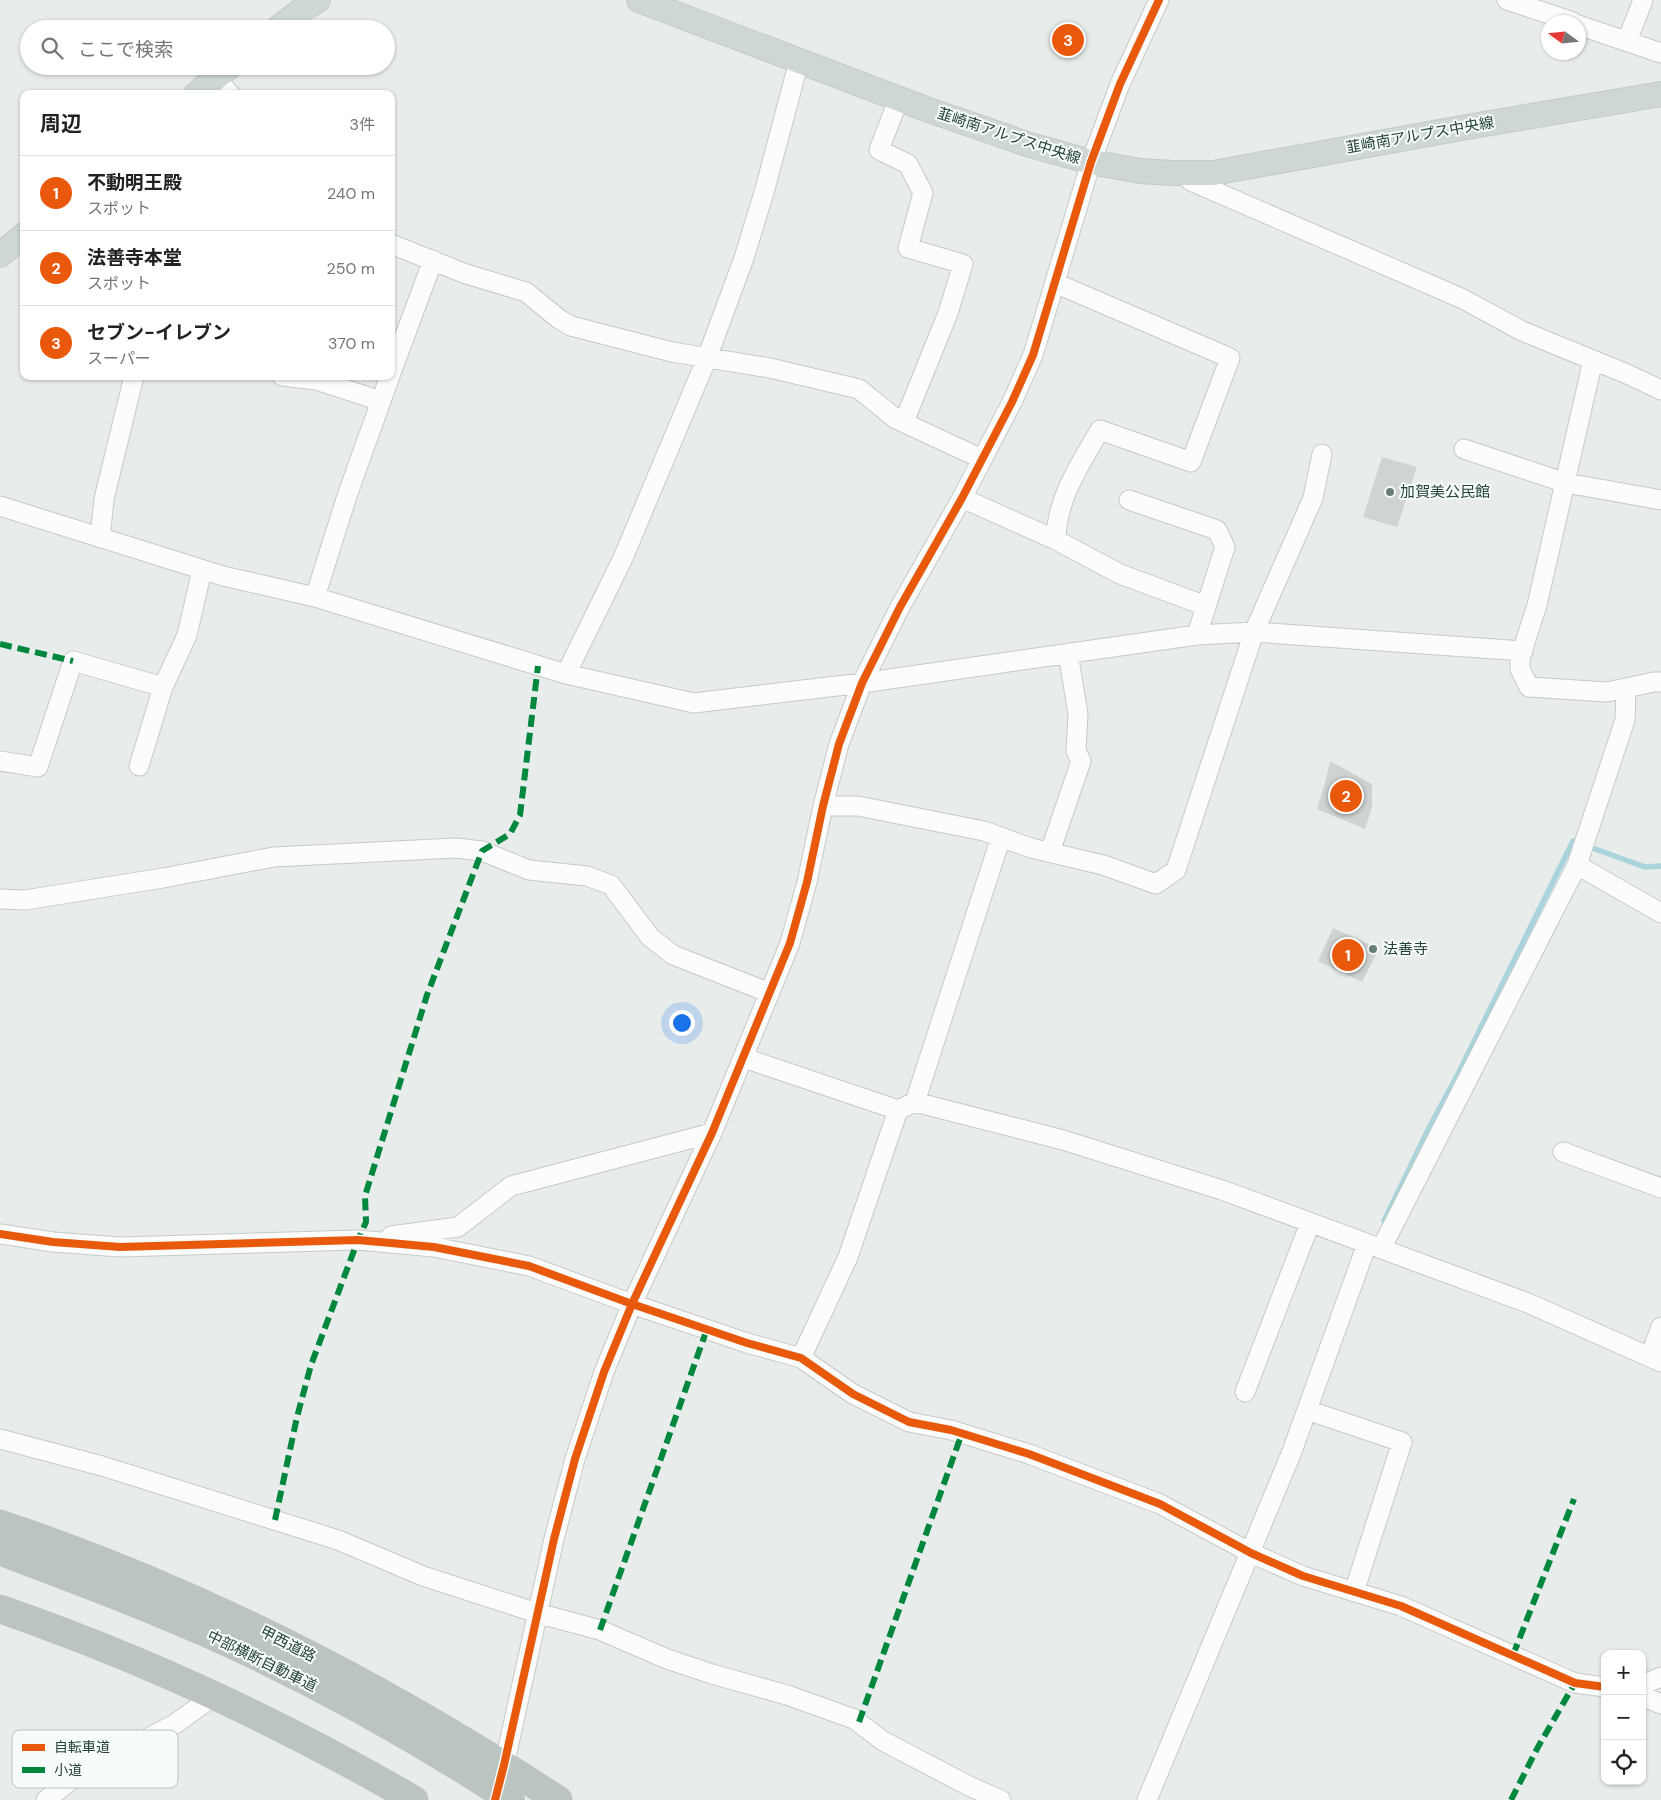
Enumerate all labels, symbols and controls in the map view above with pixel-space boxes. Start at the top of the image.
north arrow [1541,15,1586,60]
search box [20,20,395,75]
pin: 3 [1052,21,1084,59]
icon: search [38,34,66,62]
text: ここで検索 [78,37,173,62]
street label: 韮崎南アルプス中央線 [935,103,1083,169]
text: 周辺 [40,110,82,138]
street label: 韮崎南アルプス中央線 [1344,112,1496,158]
text: 3件 [350,114,375,135]
text: 不動明王殿 [87,170,182,195]
text: 1 [53,183,59,204]
text: 240 m [327,183,375,204]
text: スポット [87,198,151,219]
text: 法善寺本堂 [87,245,182,270]
text: 2 [51,258,61,279]
text: 250 m [327,258,375,279]
text: スポット [87,273,151,294]
text: セブン-イレブン [87,320,231,345]
text: 3 [51,333,61,354]
text: 370 m [328,333,375,354]
text: スーパー [87,348,151,369]
place label: 加賀美公民館 [1400,482,1490,502]
marker: 加賀美公民館 [1384,486,1396,498]
pin: 2 [1330,777,1362,815]
pin: 1 [1332,936,1364,974]
place label: 法善寺 [1383,939,1428,959]
marker: 法善寺 [1367,943,1379,955]
your location [669,1010,695,1036]
street label: 甲西道路 [257,1621,319,1667]
street label: 中部横断自動車道 [204,1626,320,1696]
map controls [1601,1650,1646,1785]
button: + [1601,1650,1646,1695]
button: − [1601,1695,1646,1740]
legend [12,1730,178,1788]
text: 自転車道 [54,1738,110,1756]
button: locate [1601,1740,1646,1785]
text: 小道 [54,1761,82,1779]

